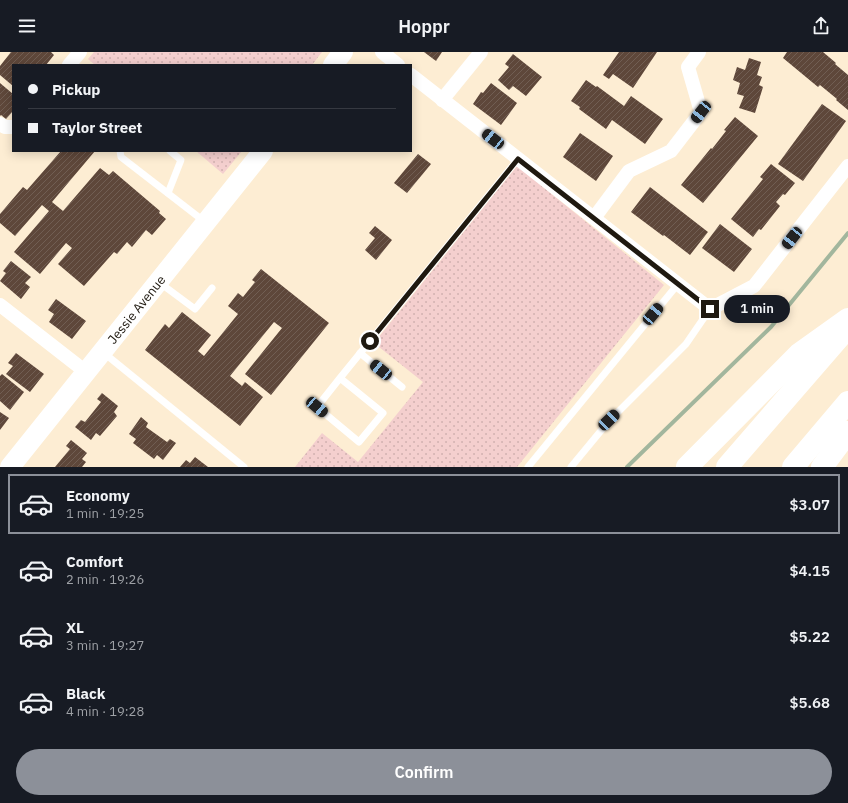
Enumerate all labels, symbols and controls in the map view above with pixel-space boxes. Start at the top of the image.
icon: menu [16,15,38,37]
text: Hoppr [398,15,450,38]
icon: share [810,15,832,37]
text: Pickup [52,80,100,99]
car [689,99,713,125]
text: Taylor Street [52,118,142,137]
car [480,127,506,151]
car [780,225,804,251]
street label: Jessie Avenue [104,271,169,347]
callout: 1 min [724,295,790,323]
route end [701,300,719,318]
text: 1 min [740,300,774,317]
car [641,301,665,327]
route start [361,332,379,350]
car [368,358,394,382]
car [304,395,330,419]
car [596,407,622,433]
icon: car [18,486,54,522]
text: Economy [66,486,130,505]
text: $3.07 [790,495,830,514]
text: 1 min · 19:25 [66,505,144,522]
icon: car [18,552,54,588]
text: Comfort [66,552,123,571]
text: $4.15 [790,561,830,580]
text: 2 min · 19:26 [66,571,144,588]
icon: car [18,618,54,654]
text: XL [66,618,84,637]
text: $5.22 [790,627,830,646]
text: 3 min · 19:27 [66,637,144,654]
icon: car [18,684,54,720]
text: Black [66,684,106,703]
text: $5.68 [790,693,830,712]
text: 4 min · 19:28 [66,703,144,720]
button: Confirm [16,749,832,795]

